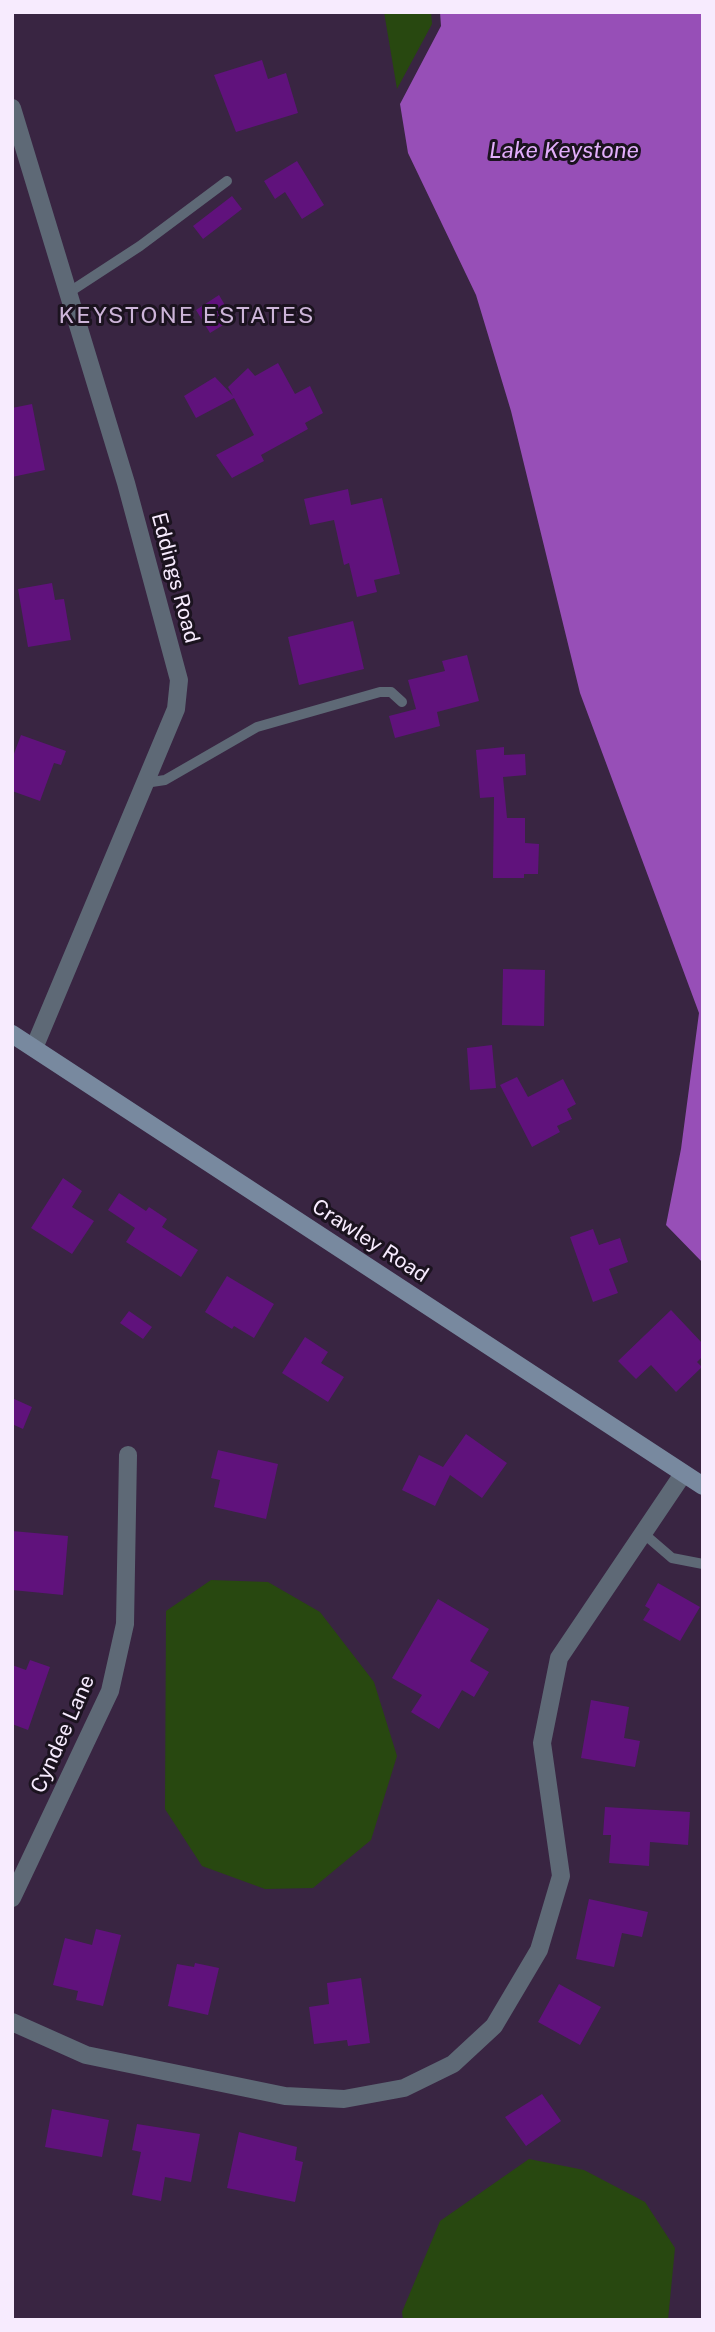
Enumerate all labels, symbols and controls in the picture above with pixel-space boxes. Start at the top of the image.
water label: Lake Keystone [489,137,639,165]
district label: KEYSTONE ESTATES [61,302,313,330]
street label: Eddings Road [146,510,204,646]
street label: Crawley Road [307,1194,433,1288]
street label: Cyndee Lane [26,1671,100,1797]

